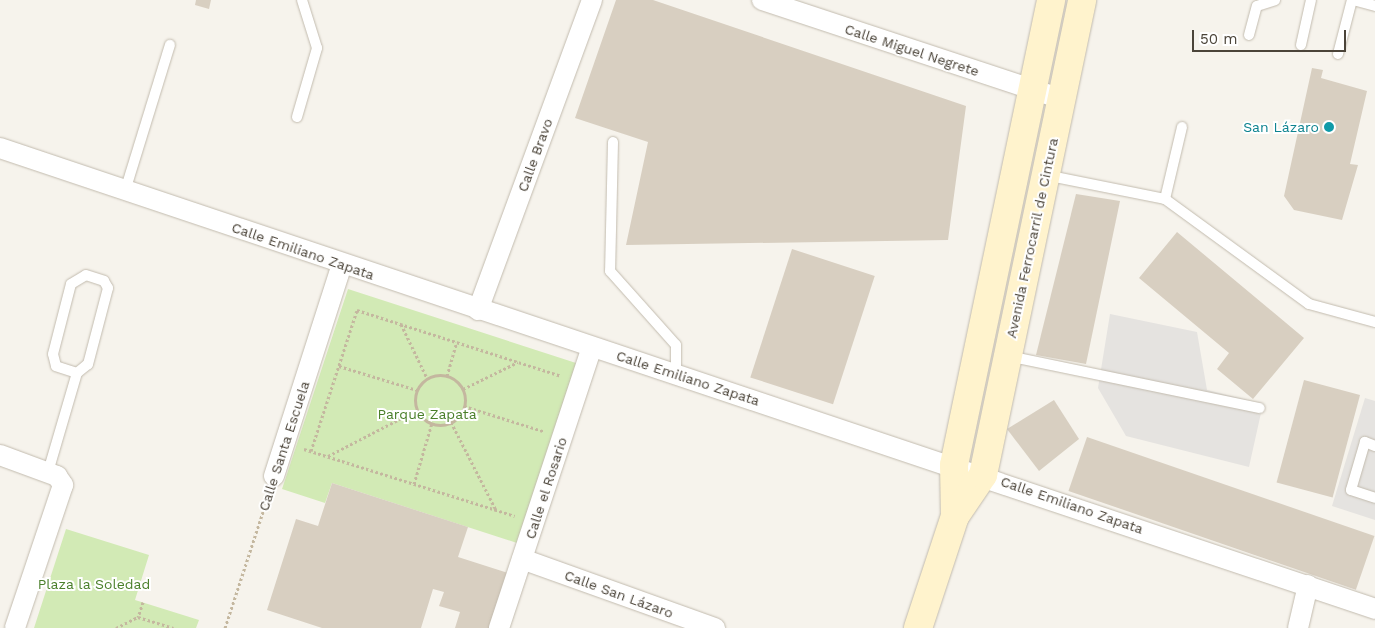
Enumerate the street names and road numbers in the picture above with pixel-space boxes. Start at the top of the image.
street label: Calle Miguel Negrete [842,20,982,80]
street label: Calle Bravo [514,116,556,194]
street label: Avenida Ferrocarril de Cintura [1002,136,1062,340]
street label: Calle Emiliano Zapata [230,219,376,283]
street label: Calle Emiliano Zapata [614,347,762,409]
street label: Calle Santa Escuela [255,379,313,513]
street label: Calle el Rosario [522,435,570,541]
street label: Calle Emiliano Zapata [999,473,1145,537]
street label: Calle San Lázaro [562,566,676,622]

